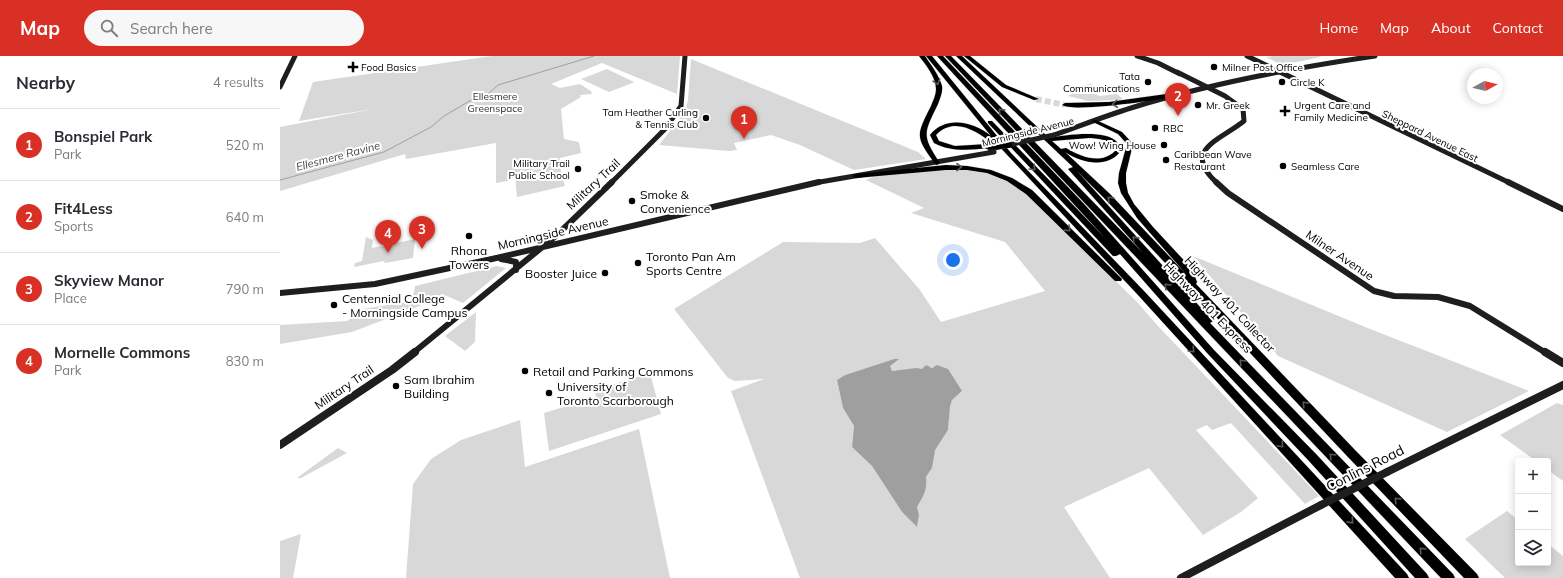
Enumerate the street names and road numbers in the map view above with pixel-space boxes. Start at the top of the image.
street label: Sheppard Avenue East [1380,107,1481,165]
street label: Morningside Avenue [981,114,1075,150]
street label: Military Trail [563,155,623,213]
street label: Morningside Avenue [496,213,610,253]
street label: Milner Avenue [1303,227,1377,283]
street label: Highway 401 Collector [1182,253,1279,356]
street label: Highway 401 Express [1160,258,1256,356]
street label: Military Trail [312,362,376,412]
street label: Conlins Road [1323,441,1407,495]

